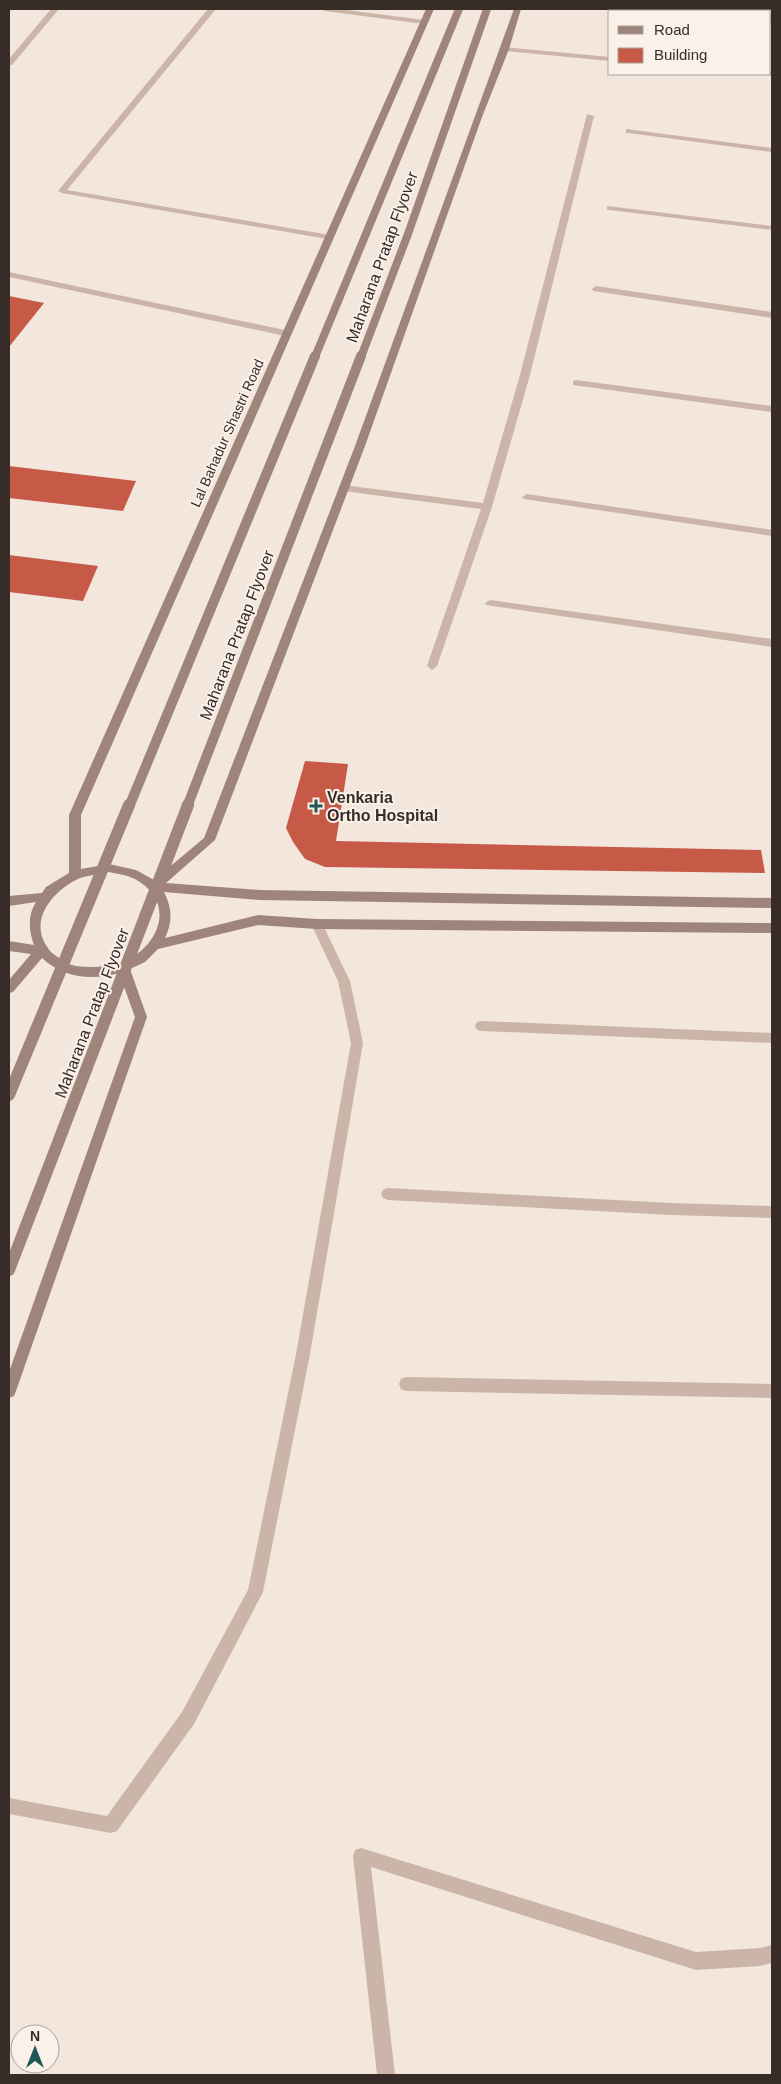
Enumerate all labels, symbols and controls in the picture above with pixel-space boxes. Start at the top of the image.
legend [608,10,771,75]
text: Road [654,21,690,38]
text: Building [654,46,707,63]
street label: Maharana Pratap Flyover [343,169,421,345]
street label: Lal Bahadur Shastri Road [187,357,267,509]
street label: Maharana Pratap Flyover [197,547,278,722]
place label: Venkaria Ortho Hospital [327,789,438,824]
marker: Venkaria Ortho Hospital [309,799,323,813]
street label: Maharana Pratap Flyover [52,925,133,1100]
north arrow [10,2024,60,2074]
text: N [30,2028,40,2044]

